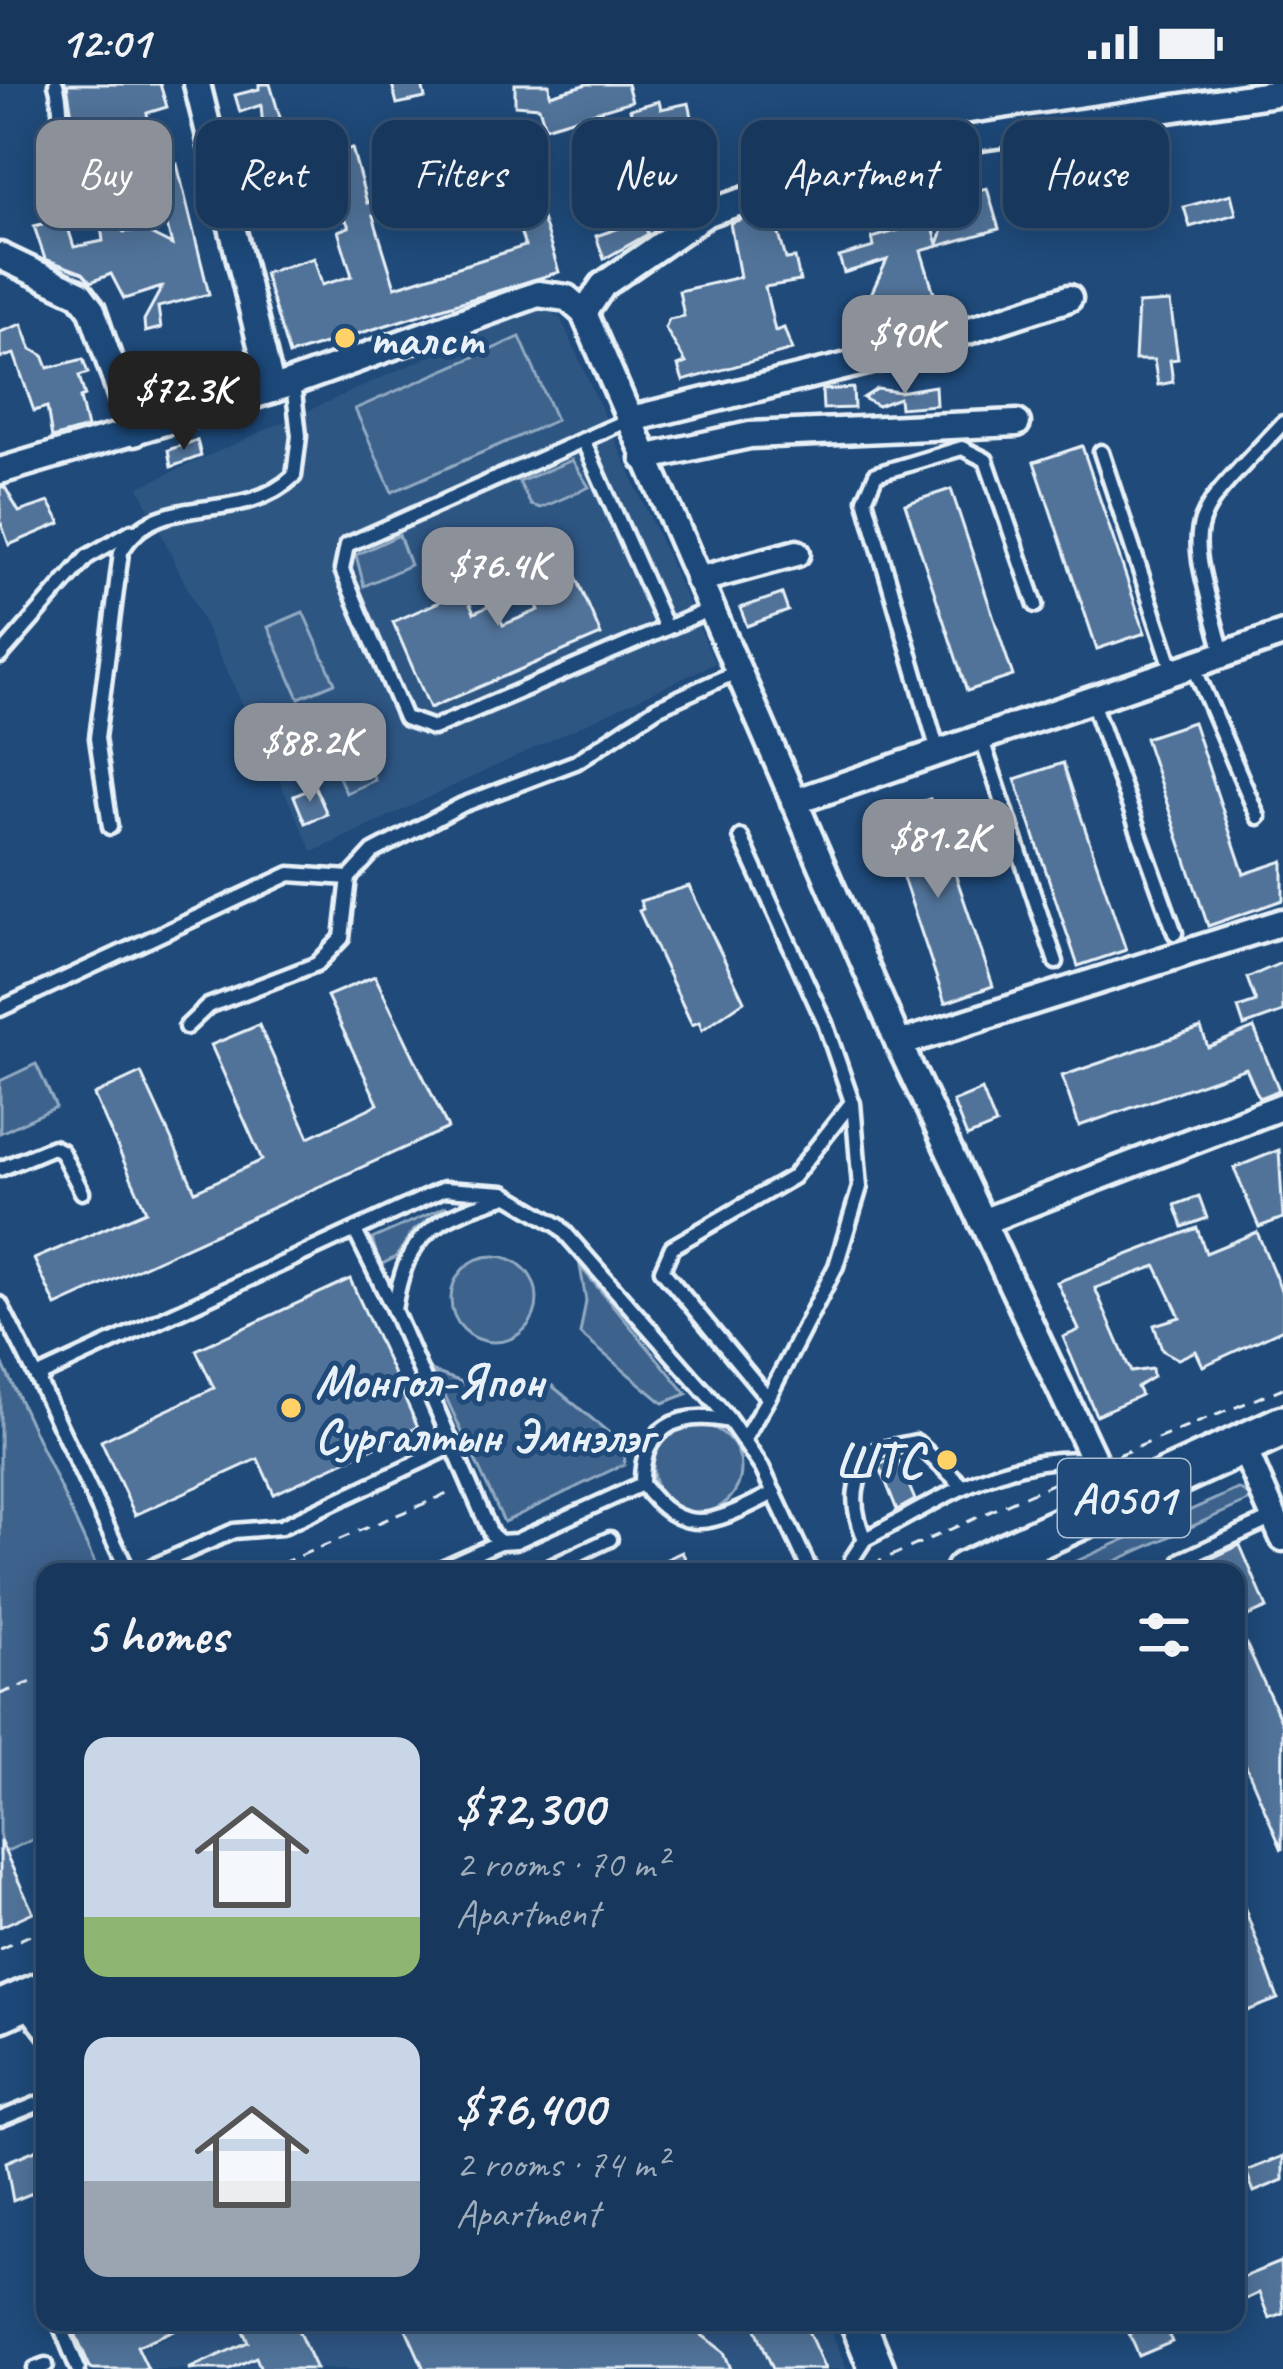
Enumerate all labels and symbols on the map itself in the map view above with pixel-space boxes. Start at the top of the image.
pin: $90K [834,295,976,397]
place label: талст [369,309,486,369]
marker: талст [332,325,358,351]
pin: $72.3K [86,351,282,453]
pin: $76.4K [400,527,596,629]
pin: $88.2K [212,703,408,805]
pin: $81.2K [840,799,1036,901]
place label: Монгол-Япон Сургалтын Эмнэлэг [315,1351,659,1466]
marker: Монгол-Япон Сургалтын Эмнэлэг [278,1395,304,1421]
place label: ШТС [835,1431,928,1491]
marker: ШТС [934,1447,960,1473]
road number: A0501 [1058,1459,1190,1537]

